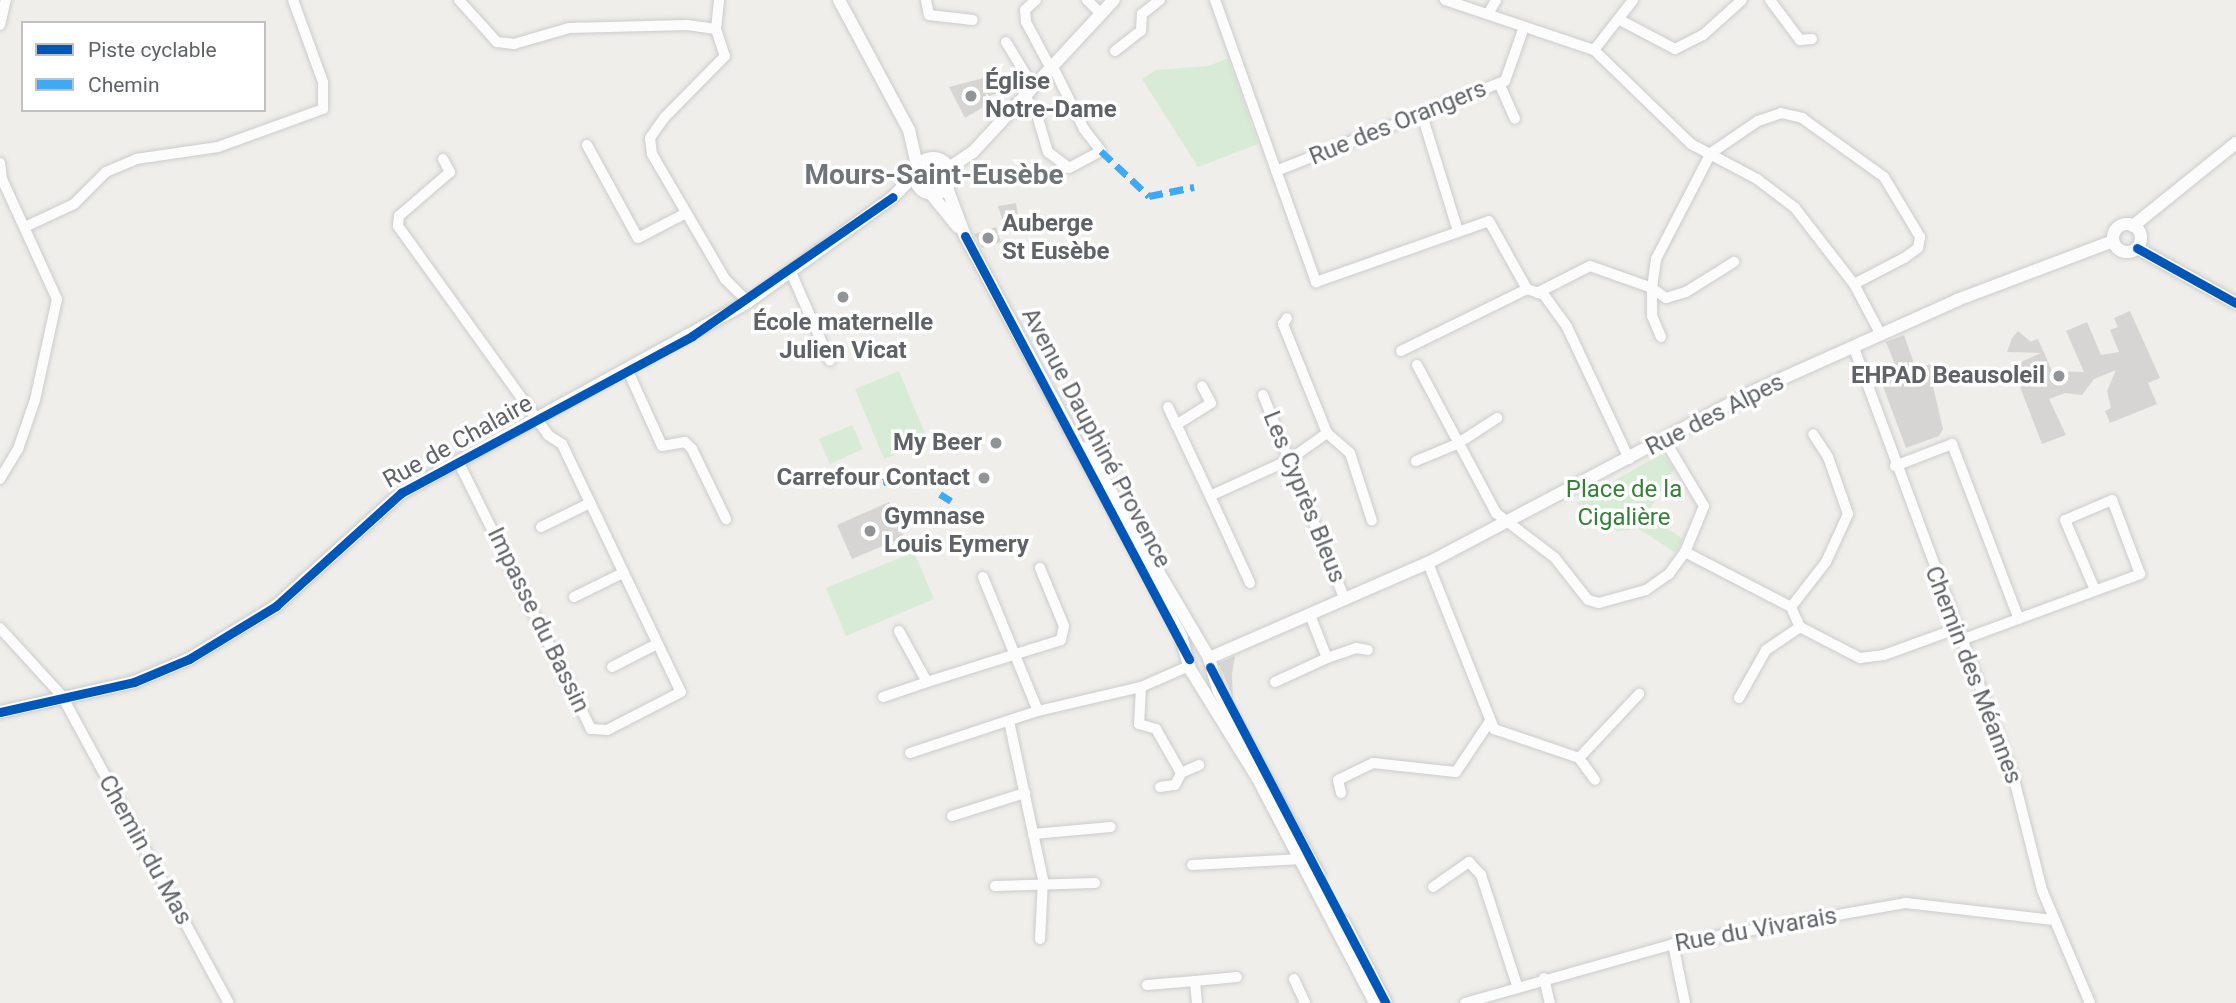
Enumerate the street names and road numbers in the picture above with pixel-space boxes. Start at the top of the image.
street label: Rue des Orangers [1305,74,1491,172]
street label: Avenue Dauphiné Provence [1015,303,1177,573]
street label: Rue des Alpes [1641,368,1789,462]
street label: Rue de Chalaire [378,389,538,495]
street label: Les Cyprès Bleus [1256,407,1352,587]
street label: Impasse du Bassin [481,523,595,717]
street label: Chemin des Méannes [1918,562,2028,788]
street label: Chemin du Mas [92,770,198,930]
street label: Rue du Vivarais [1673,902,1839,958]

